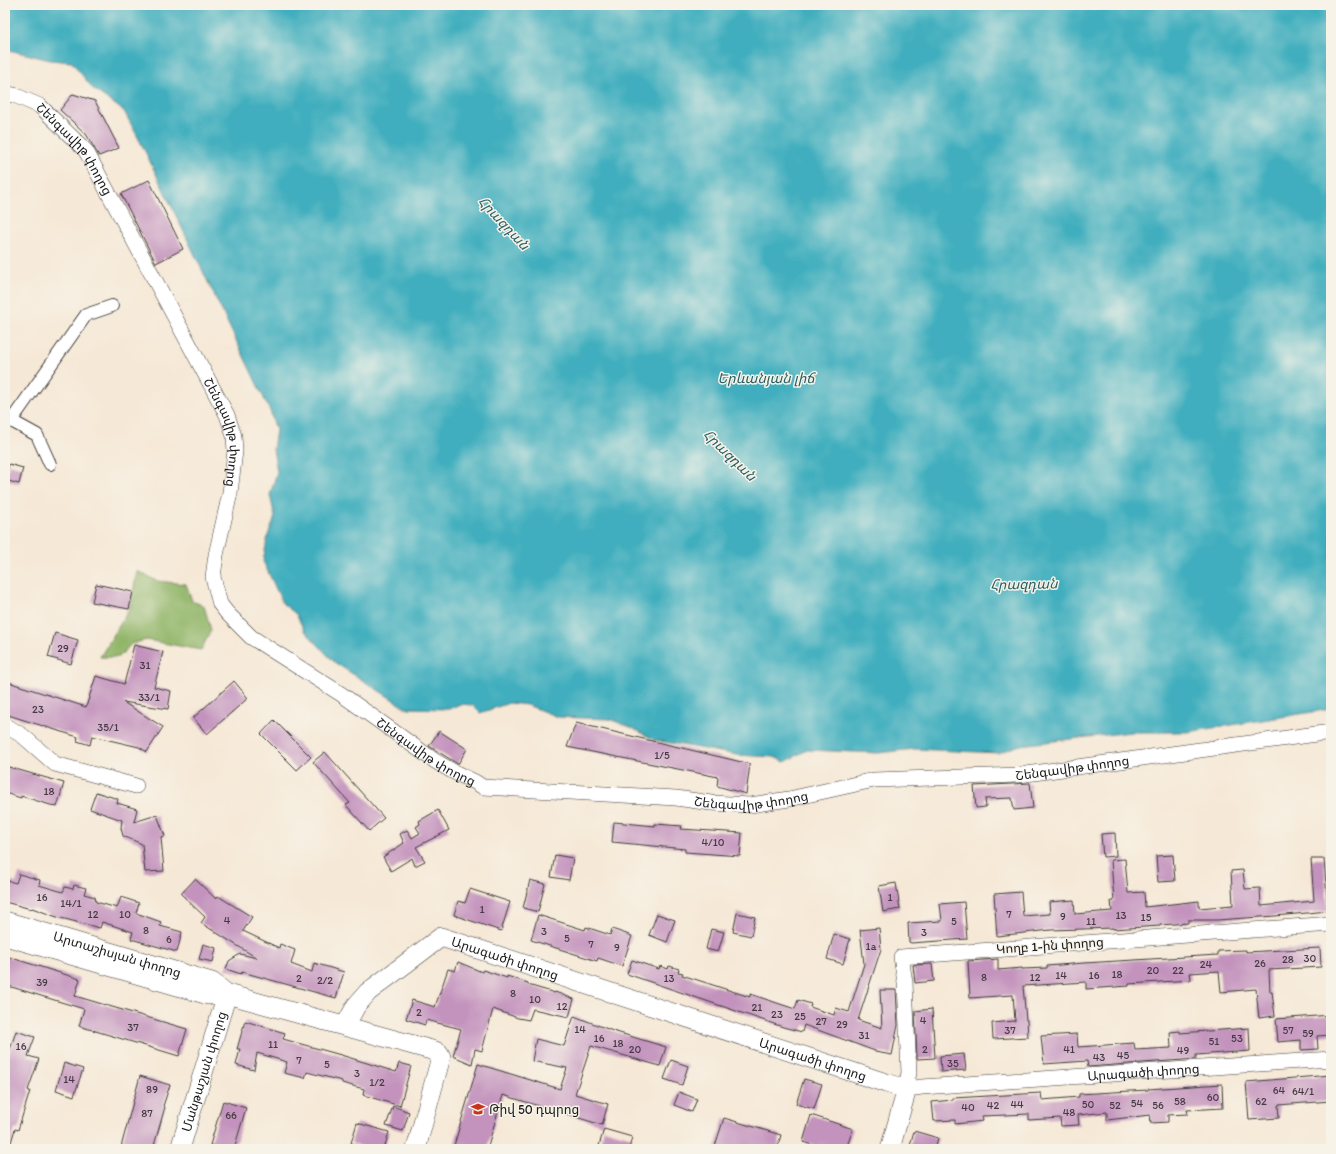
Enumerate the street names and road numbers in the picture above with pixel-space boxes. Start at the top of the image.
street label: Շենգավիթ փողոց [33,100,115,198]
street label: Շենգավիթ փողոց [200,375,242,488]
street label: Շենգավիթ փողոց [374,715,478,789]
street label: Շենգավիթ փողոց [1014,753,1130,783]
street label: Շենգավիթ փողոց [693,788,809,813]
street label: Արտաշիսյան փողոց [51,929,183,980]
street label: Արագածի փողոց [449,934,560,983]
street label: Կողբ 1-ին փողոց [996,934,1104,957]
street label: Մանթաշյան փողոց [179,1010,229,1134]
street label: Արագածի փողոց [757,1035,868,1084]
street label: Արագածի փողոց [1087,1061,1200,1084]

